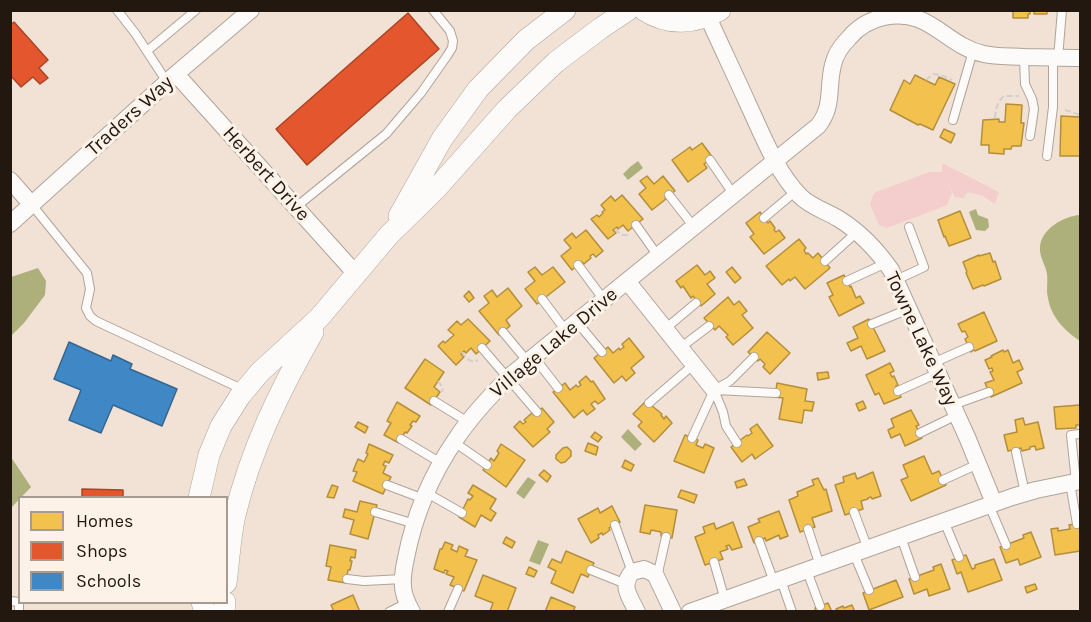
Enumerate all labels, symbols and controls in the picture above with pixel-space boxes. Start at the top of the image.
street label: Traders Way [81,71,179,161]
street label: Herbert Drive [217,122,315,226]
street label: Towne Lake Way [879,268,963,410]
street label: Village Lake Drive [485,283,623,403]
legend [18,496,228,604]
text: Homes [76,510,133,532]
text: Shops [76,540,128,562]
text: Schools [76,570,141,592]

